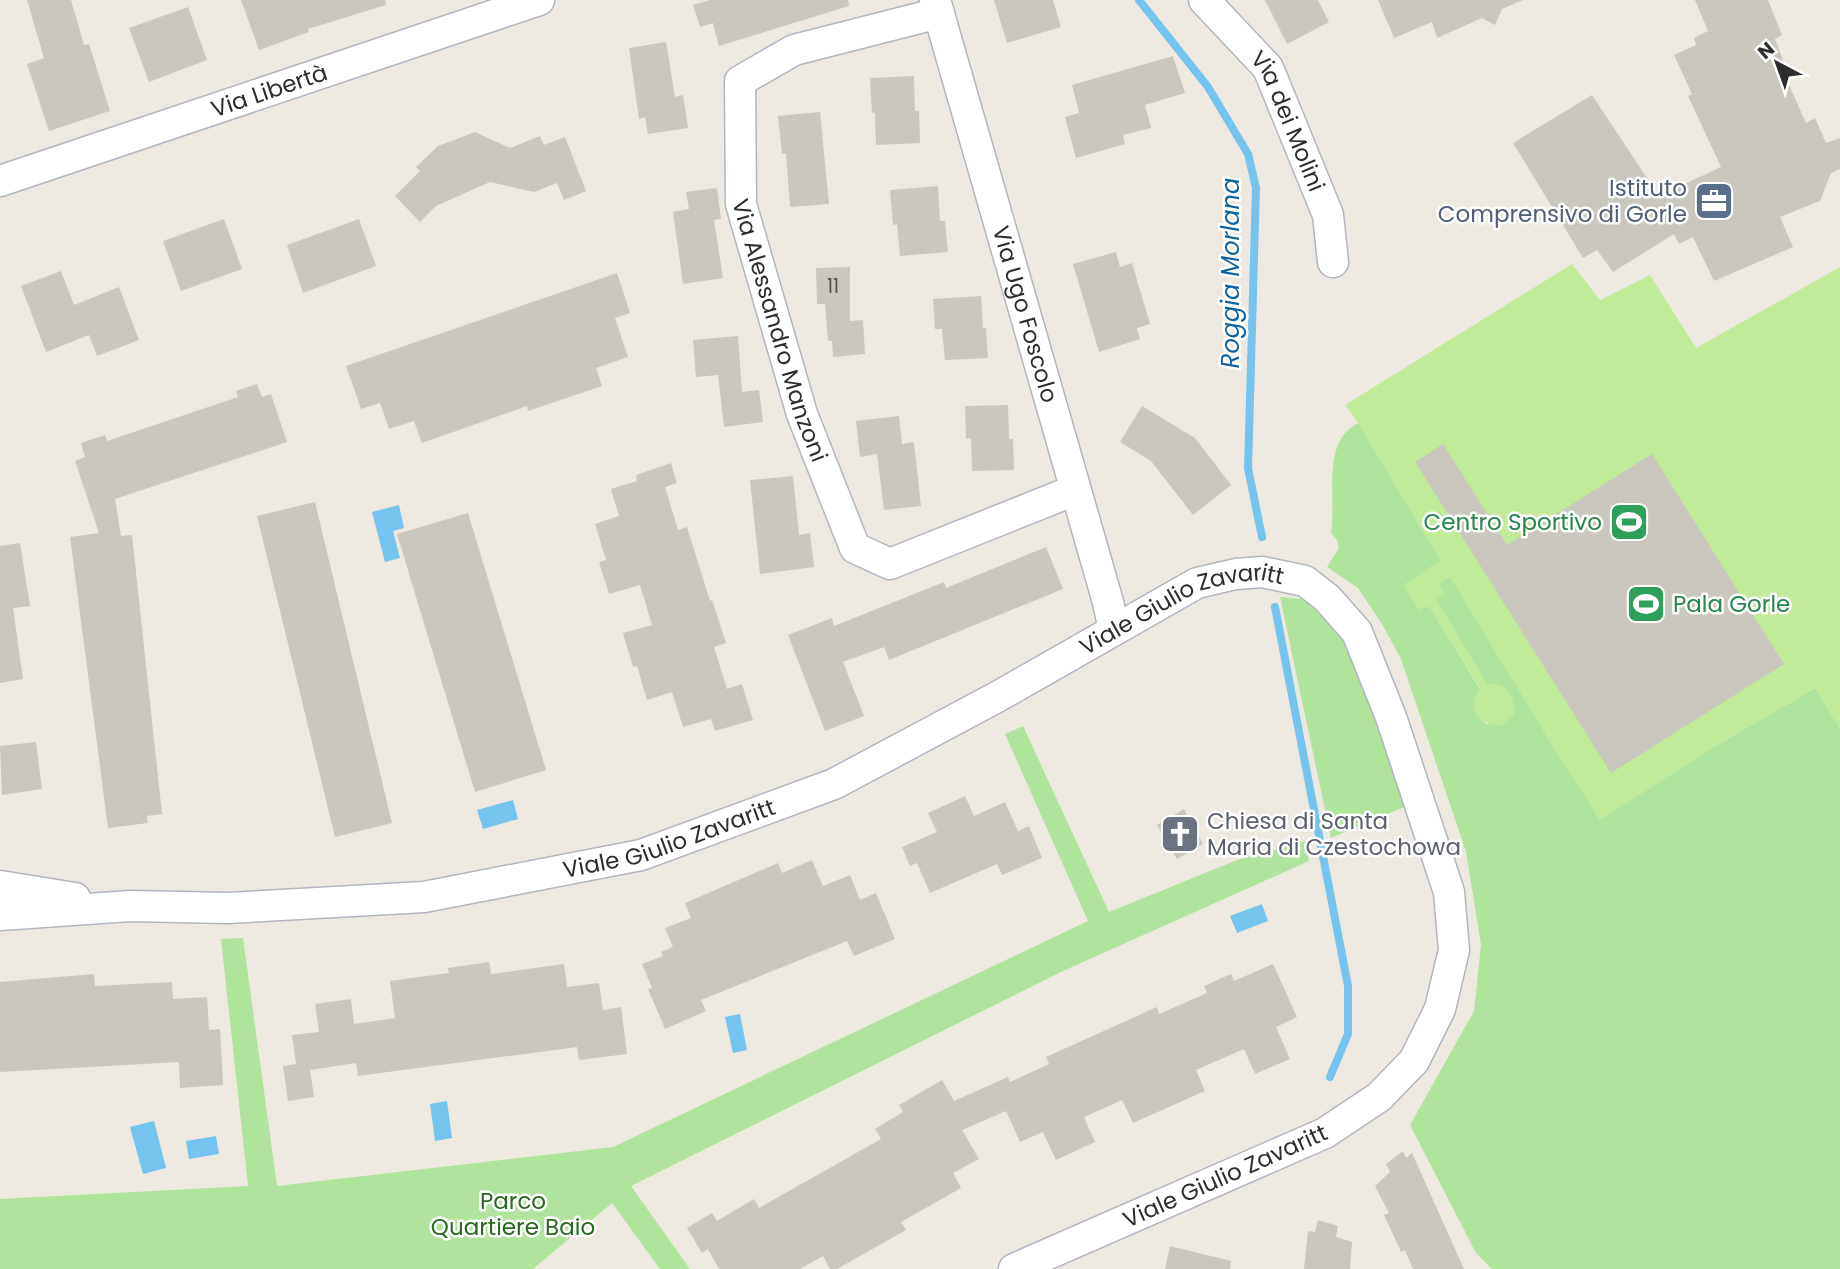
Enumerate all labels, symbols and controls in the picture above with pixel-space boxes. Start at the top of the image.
north arrow [1742,28,1812,98]
text: N [1752,36,1780,65]
street label: Via dei Molini [1243,43,1333,196]
street label: Via Libertà [207,56,332,125]
place label: Istituto Comprensivo di Gorle [1438,172,1687,230]
water label: Roggia Morlana [1214,178,1247,368]
office icon: Istituto Comprensivo di Gorle [1693,180,1735,222]
street label: Via Alessandro Manzoni [724,195,835,467]
street label: Via Ugo Foscolo [985,222,1066,406]
house number: 11 [827,273,839,300]
sports icon: Centro Sportivo [1608,501,1650,543]
place label: Centro Sportivo [1423,506,1602,538]
street label: Viale Giulio Zavaritt [1074,556,1287,663]
sports icon: Pala Gorle [1625,583,1667,625]
place label: Pala Gorle [1673,588,1790,620]
street label: Viale Giulio Zavaritt [560,791,780,886]
place label: Chiesa di Santa Maria di Czestochowa [1207,805,1461,863]
church icon: Chiesa di Santa Maria di Czestochowa [1159,813,1201,855]
street label: Viale Giulio Zavaritt [1118,1117,1332,1235]
park label: Parco Quartiere Baio [431,1185,595,1243]

